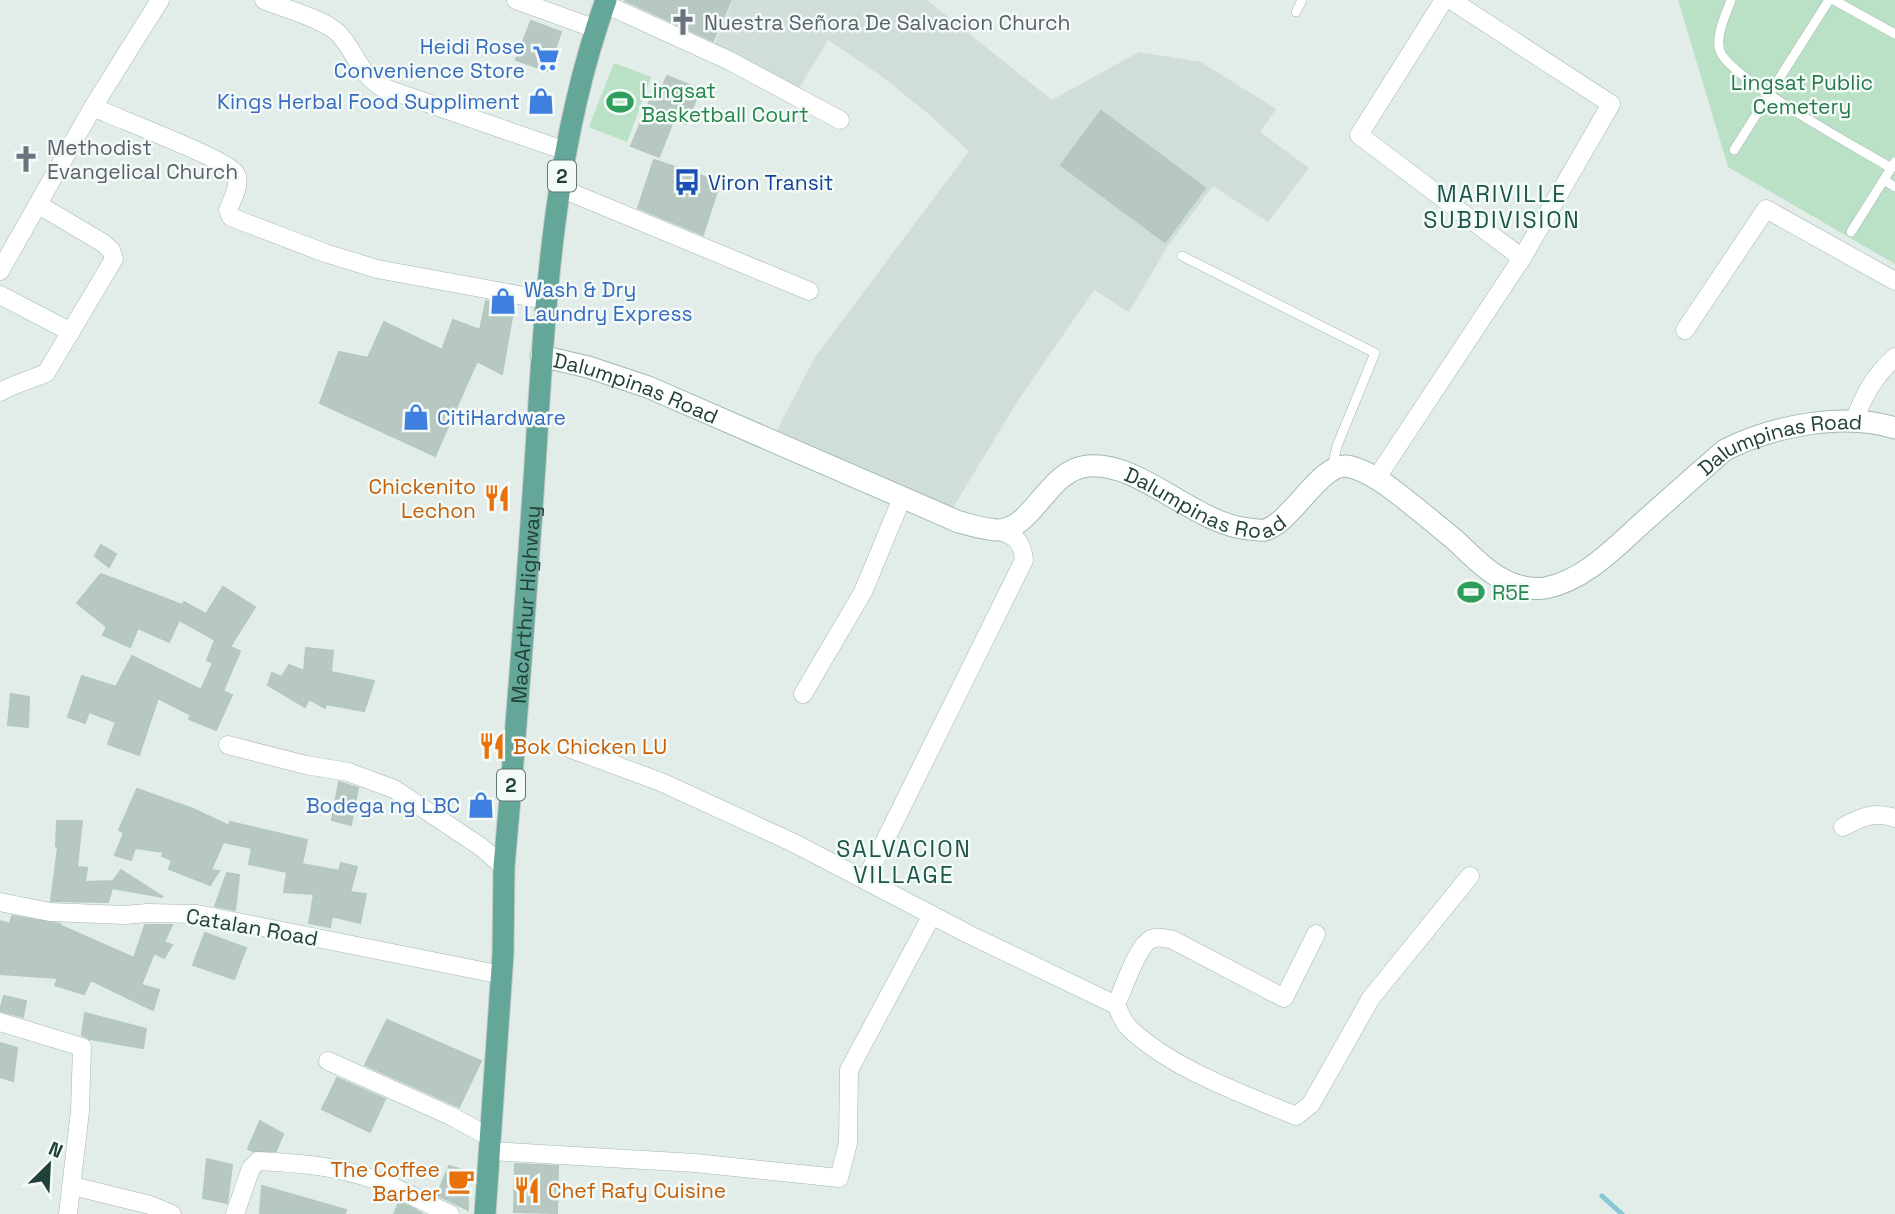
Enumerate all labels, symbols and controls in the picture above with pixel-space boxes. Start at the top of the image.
church icon: Nuestra Señora De Salvacion Church [668,7,698,37]
place label: Nuestra Señora De Salvacion Church [704,9,1071,36]
place label: Heidi Rose Convenience Store [334,33,525,84]
supermarket icon: Heidi Rose Convenience Store [531,43,561,73]
park label: Lingsat Public Cemetery [1731,69,1873,120]
place label: Lingsat Basketball Court [641,77,809,128]
shop icon: Kings Herbal Food Suppliment [526,86,556,116]
sports icon: Lingsat Basketball Court [605,87,635,117]
place label: Kings Herbal Food Suppliment [217,88,520,115]
place label: Methodist Evangelical Church [47,134,238,185]
church icon: Methodist Evangelical Church [11,144,41,174]
road number: 2 [548,160,576,192]
bus stop icon: Viron Transit [672,167,702,197]
place label: Viron Transit [708,169,834,196]
district label: MARIVILLE SUBDIVISION [1423,179,1581,235]
place label: Wash & Dry Laundry Express [524,276,693,327]
shop icon: Wash & Dry Laundry Express [488,286,518,316]
street label: Dalumpinas Road [551,346,722,429]
shop icon: CitiHardware [401,402,431,432]
place label: CitiHardware [437,404,566,431]
street label: Dalumpinas Road [1692,408,1863,481]
street label: Dalumpinas Road [1121,460,1291,544]
place label: Chickenito Lechon [368,473,476,524]
restaurant icon: Chickenito Lechon [482,483,512,513]
street label: MacArthur Highway [504,504,546,705]
sports icon: R5E [1456,577,1486,607]
place label: R5E [1492,579,1530,606]
restaurant icon: Bok Chicken LU [477,731,507,761]
place label: Bok Chicken LU [513,733,667,760]
road number: 2 [497,770,525,800]
shop icon: Bodega ng LBC [466,790,496,820]
place label: Bodega ng LBC [306,792,460,819]
district label: SALVACION VILLAGE [836,834,972,890]
street label: Catalan Road [184,902,320,952]
north arrow [14,1130,84,1200]
text: N [45,1136,67,1164]
place label: The Coffee Barber [331,1156,440,1207]
cafe icon: The Coffee Barber [446,1166,476,1196]
restaurant icon: Chef Rafy Cuisine [512,1175,542,1205]
place label: Chef Rafy Cuisine [548,1177,726,1204]

